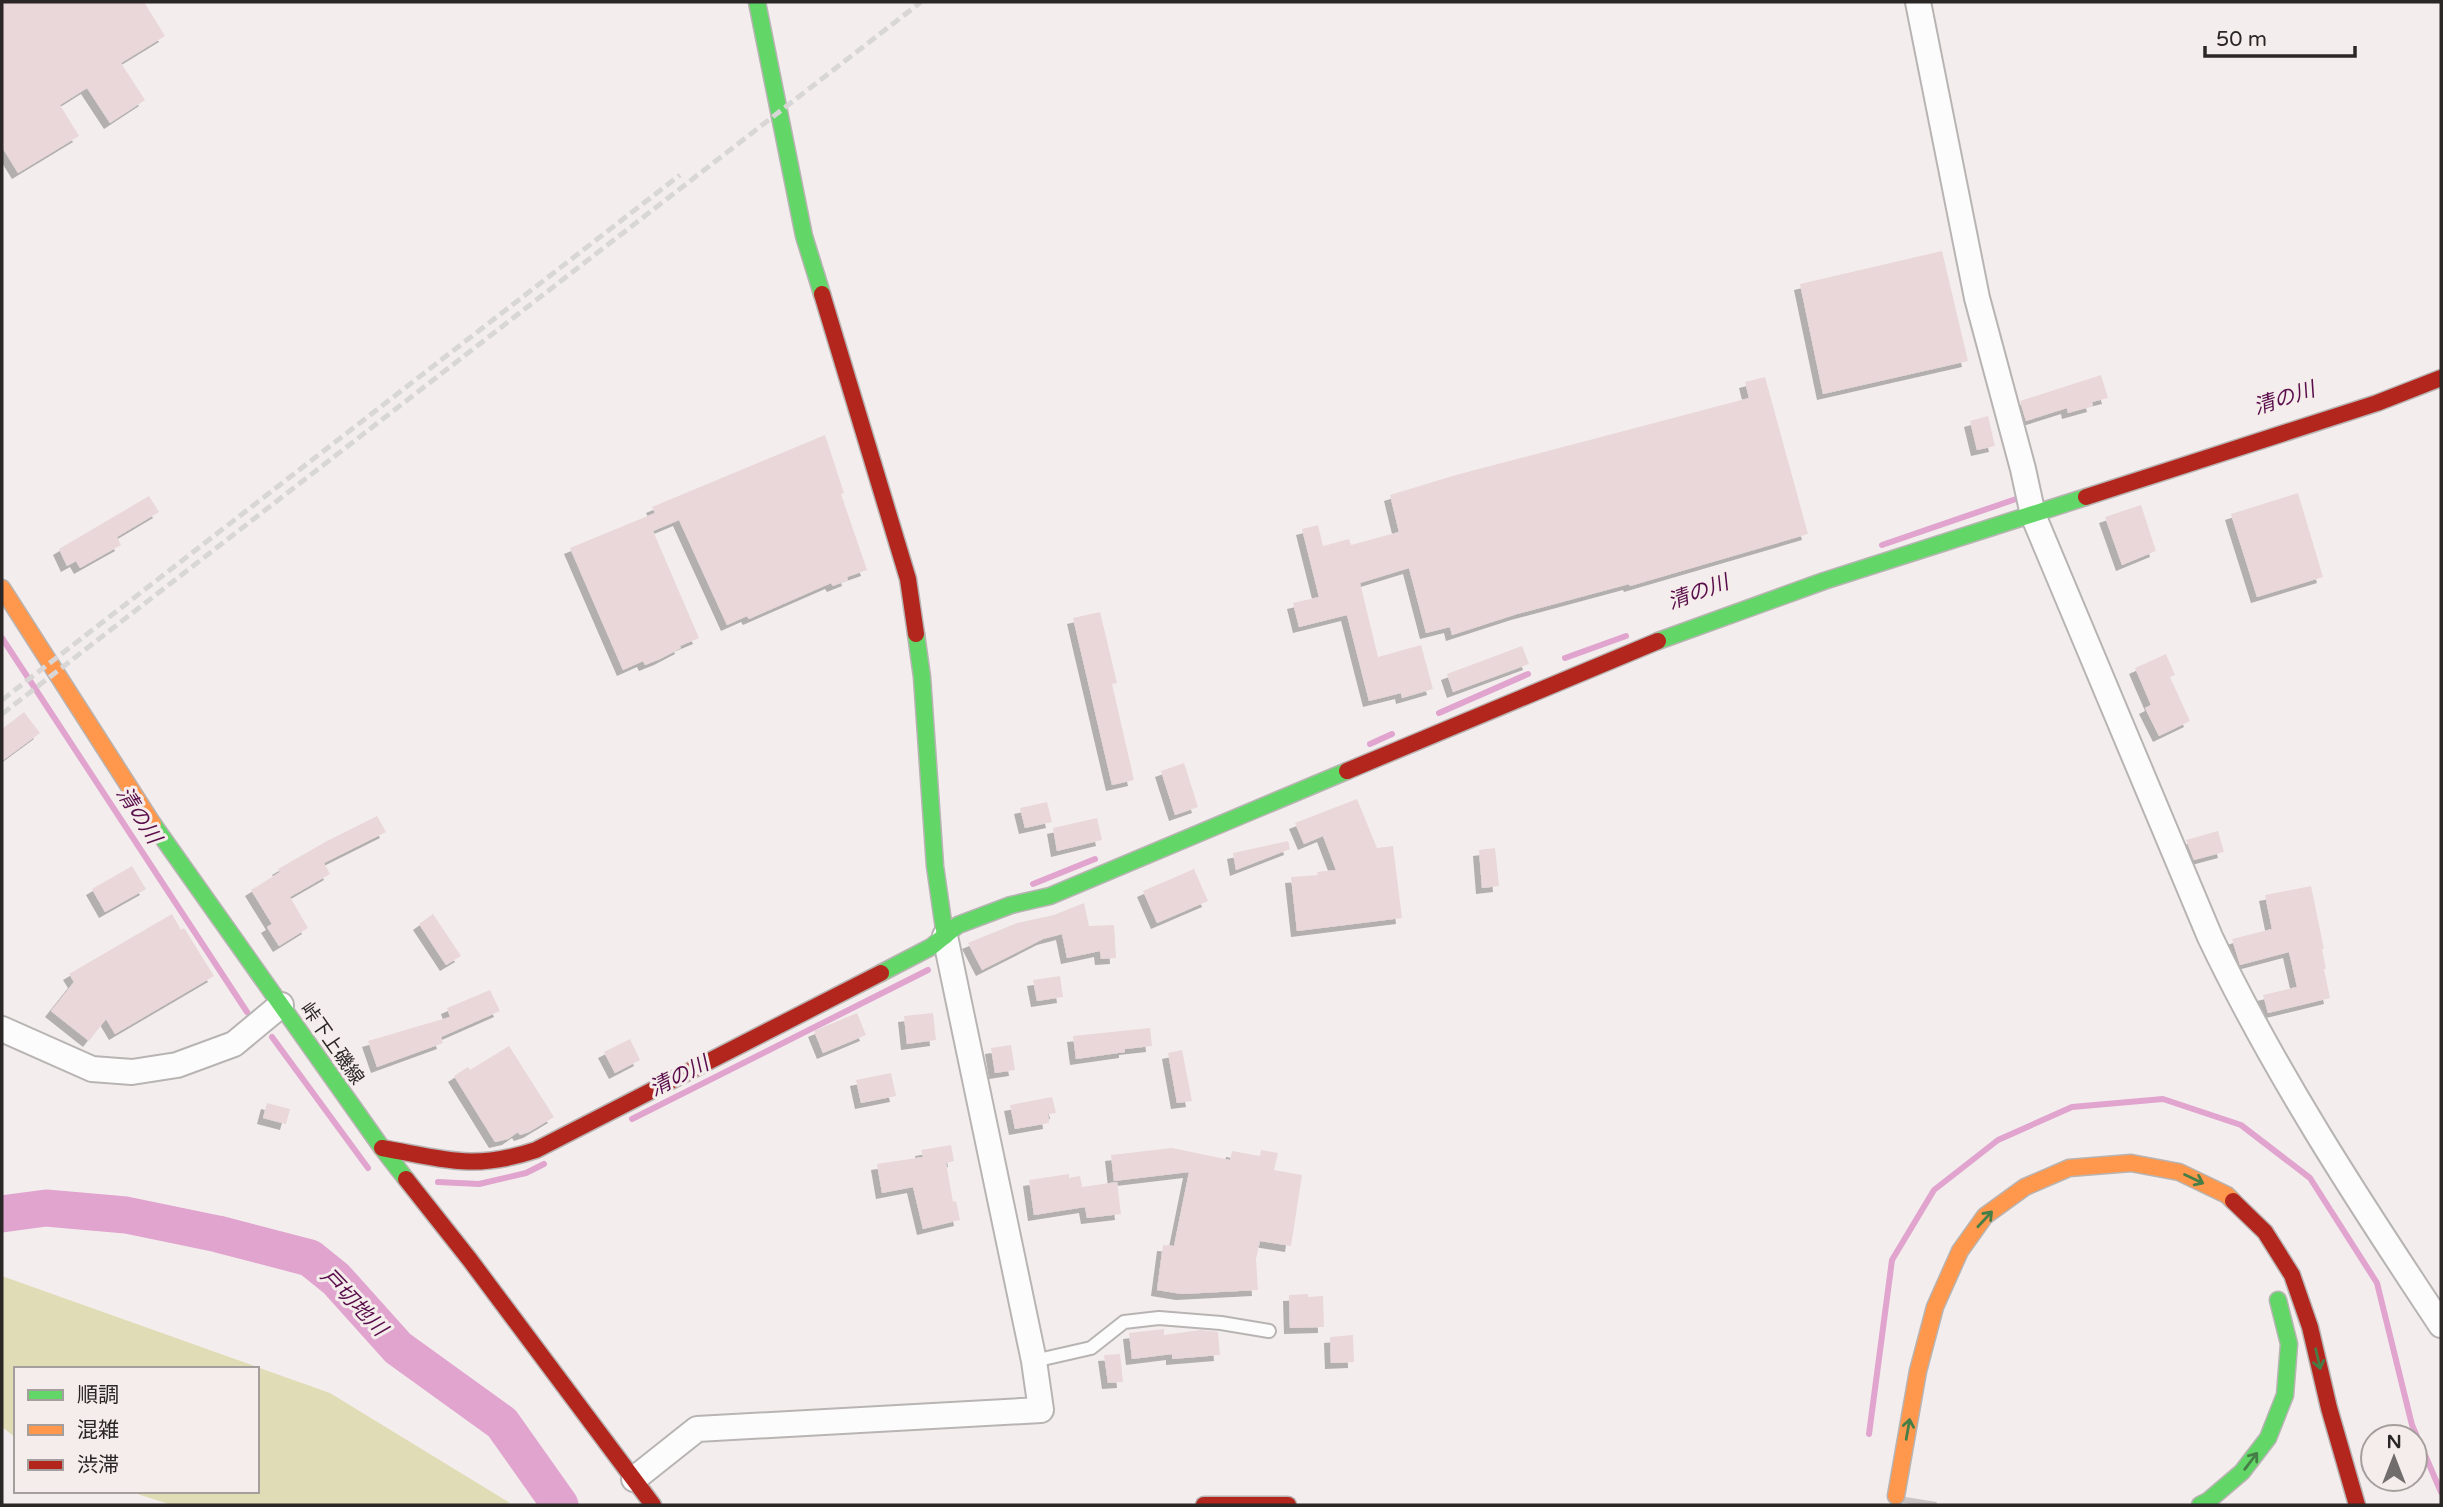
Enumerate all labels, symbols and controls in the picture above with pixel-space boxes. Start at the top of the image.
scale bar [2205,14,2356,58]
text: 50 m [2216,27,2267,52]
water label: 清の川 [2250,376,2320,420]
water label: 清の川 [1664,569,1734,615]
water label: 清の川 [111,782,167,850]
street label: 峠下上磯線 [296,998,368,1089]
water label: 清の川 [645,1050,715,1102]
one-way arrow [2183,1173,2204,1187]
one-way arrow [1977,1210,1993,1228]
water label: 戸切地川 [315,1263,393,1343]
one-way arrow [2311,1347,2325,1370]
legend [14,1367,259,1493]
text: 順調 [77,1383,119,1408]
text: 混雑 [77,1418,119,1443]
one-way arrow [1901,1418,1915,1441]
north arrow [2359,1423,2429,1493]
text: N [2386,1431,2402,1453]
one-way arrow [2243,1452,2258,1471]
text: 渋滞 [77,1453,119,1478]

